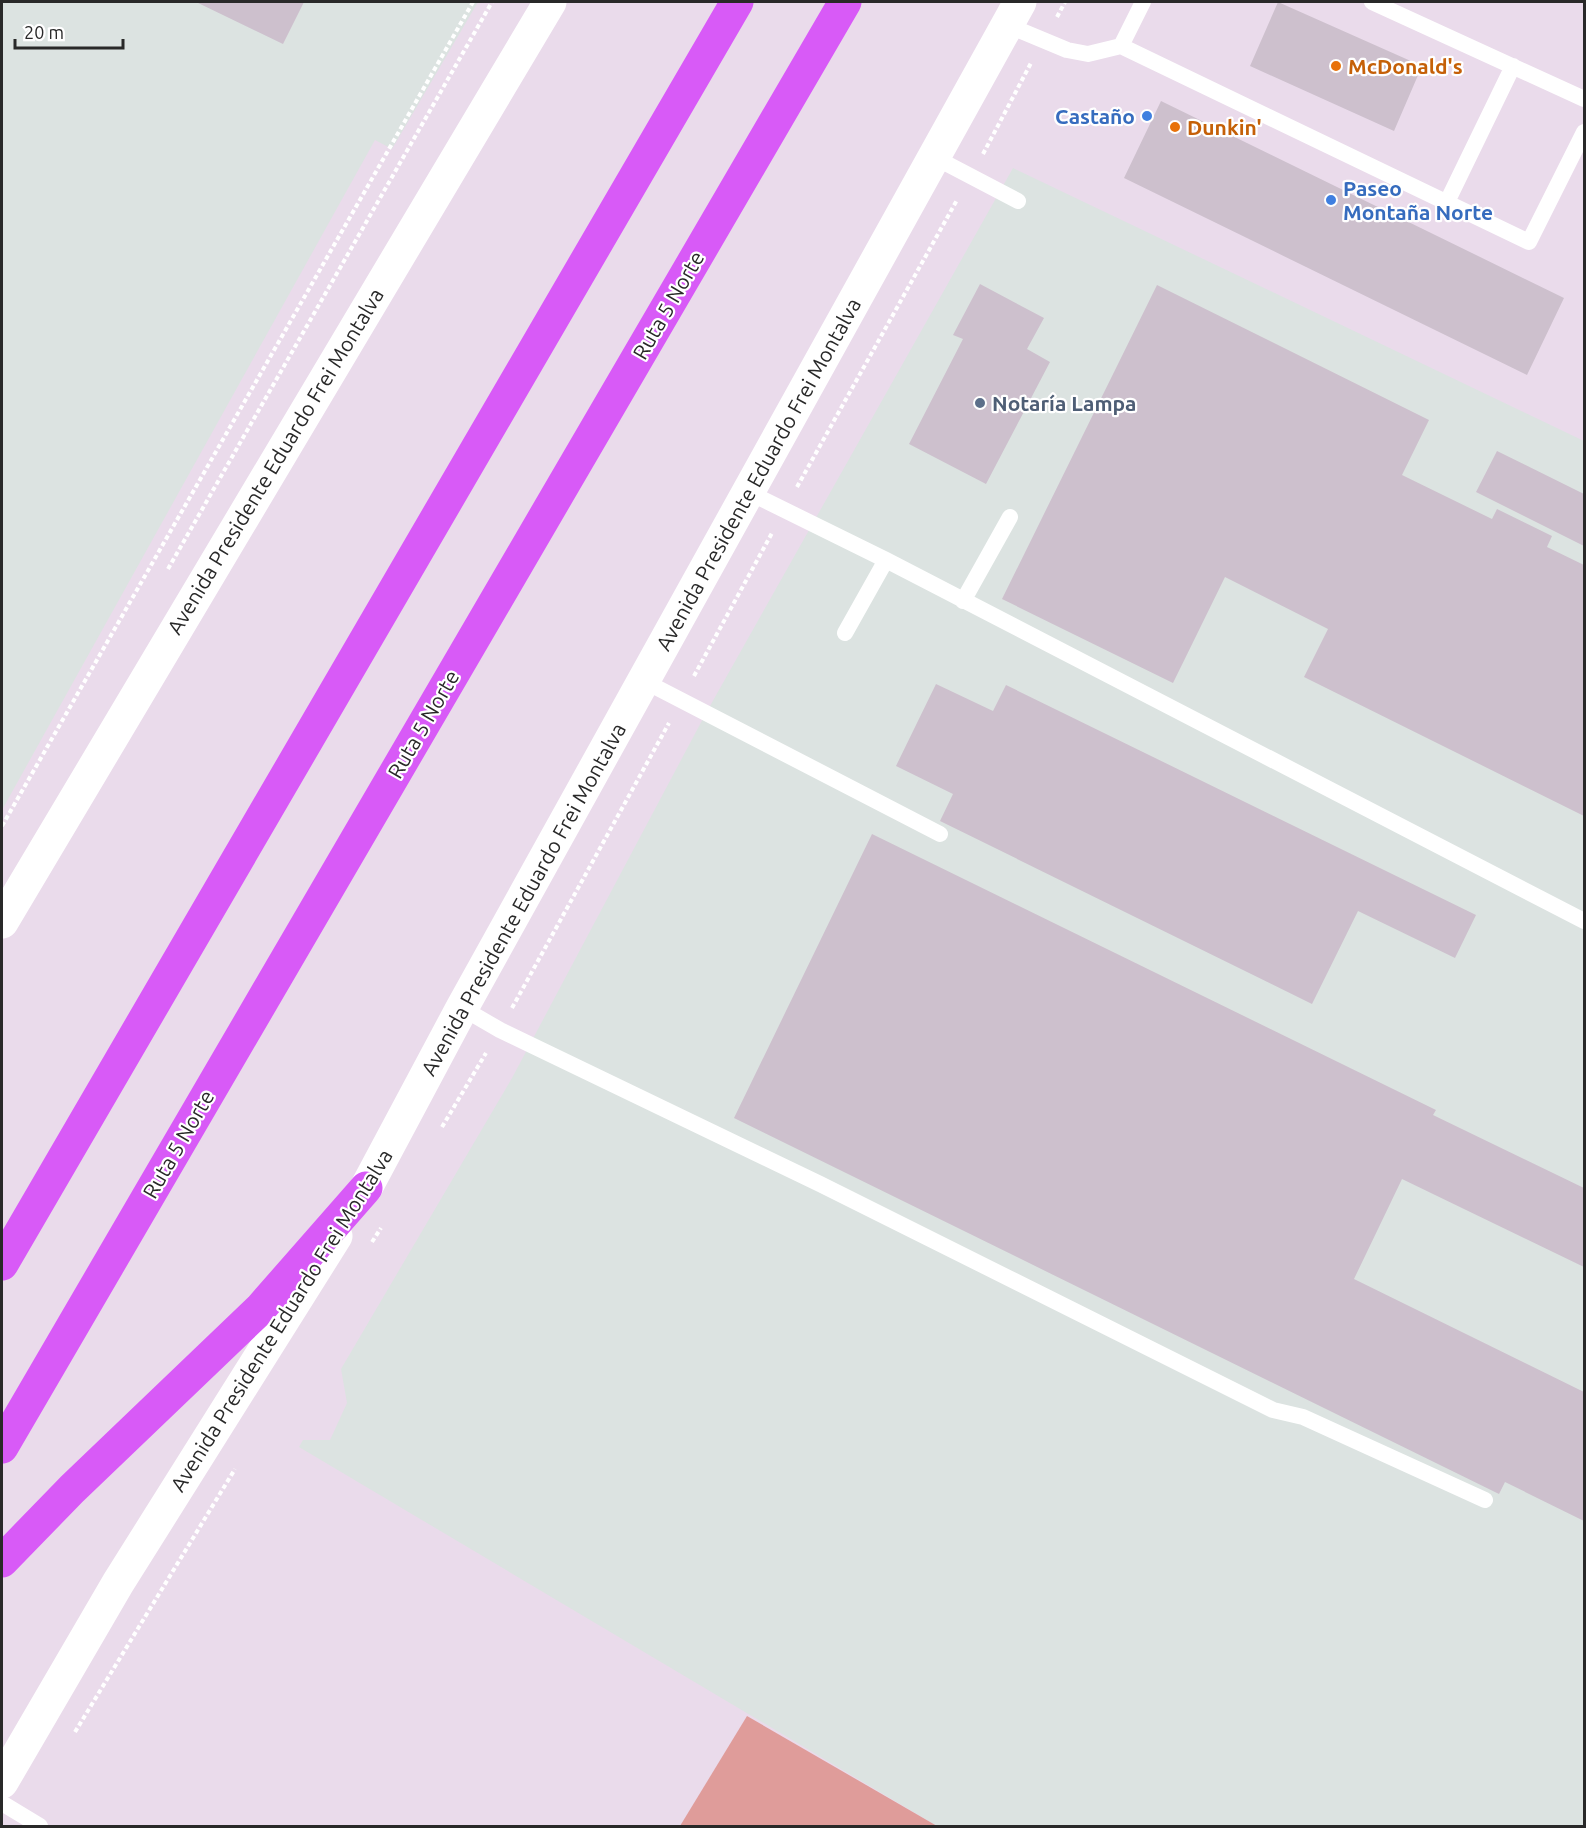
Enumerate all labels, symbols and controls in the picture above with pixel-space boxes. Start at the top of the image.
scale bar [15,12,123,50]
text: 20 m [24,22,64,42]
place label: McDonald's [1348,54,1463,78]
marker: McDonald's [1329,59,1343,73]
place label: Castaño [1055,104,1135,128]
marker: Castaño [1140,109,1154,123]
place label: Dunkin' [1187,115,1262,139]
marker: Dunkin' [1168,120,1182,134]
place label: Paseo Montaña Norte [1343,176,1493,224]
marker: Paseo Montaña Norte [1324,193,1338,207]
street label: Ruta 5 Norte [627,247,709,363]
street label: Avenida Presidente Eduardo Frei Montalva [162,284,388,638]
street label: Avenida Presidente Eduardo Frei Montalva [651,294,865,654]
place label: Notaría Lampa [992,391,1137,415]
marker: Notaría Lampa [973,396,987,410]
street label: Ruta 5 Norte [382,666,464,782]
street label: Avenida Presidente Eduardo Frei Montalva [416,719,630,1079]
street label: Ruta 5 Norte [137,1086,219,1202]
street label: Avenida Presidente Eduardo Frei Montalva [165,1144,397,1496]

